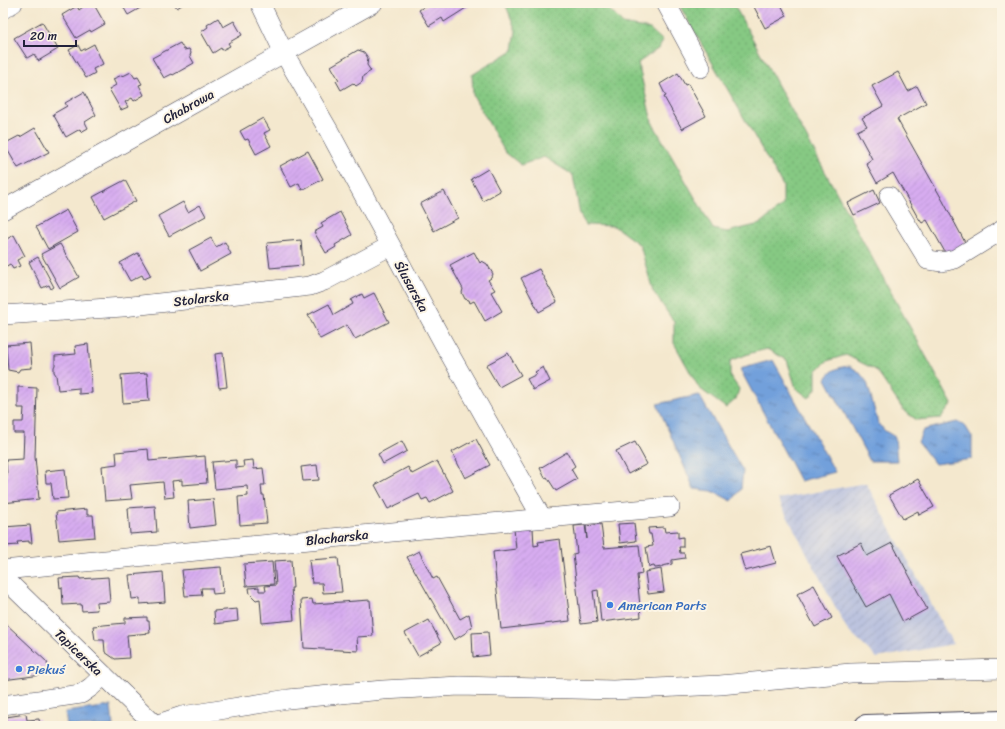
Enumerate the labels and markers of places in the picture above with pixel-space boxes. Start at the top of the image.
place label: American Parts [617,594,707,617]
marker: American Parts [605,600,615,610]
place label: Piekuś [27,658,67,681]
marker: Piekuś [14,664,24,674]

